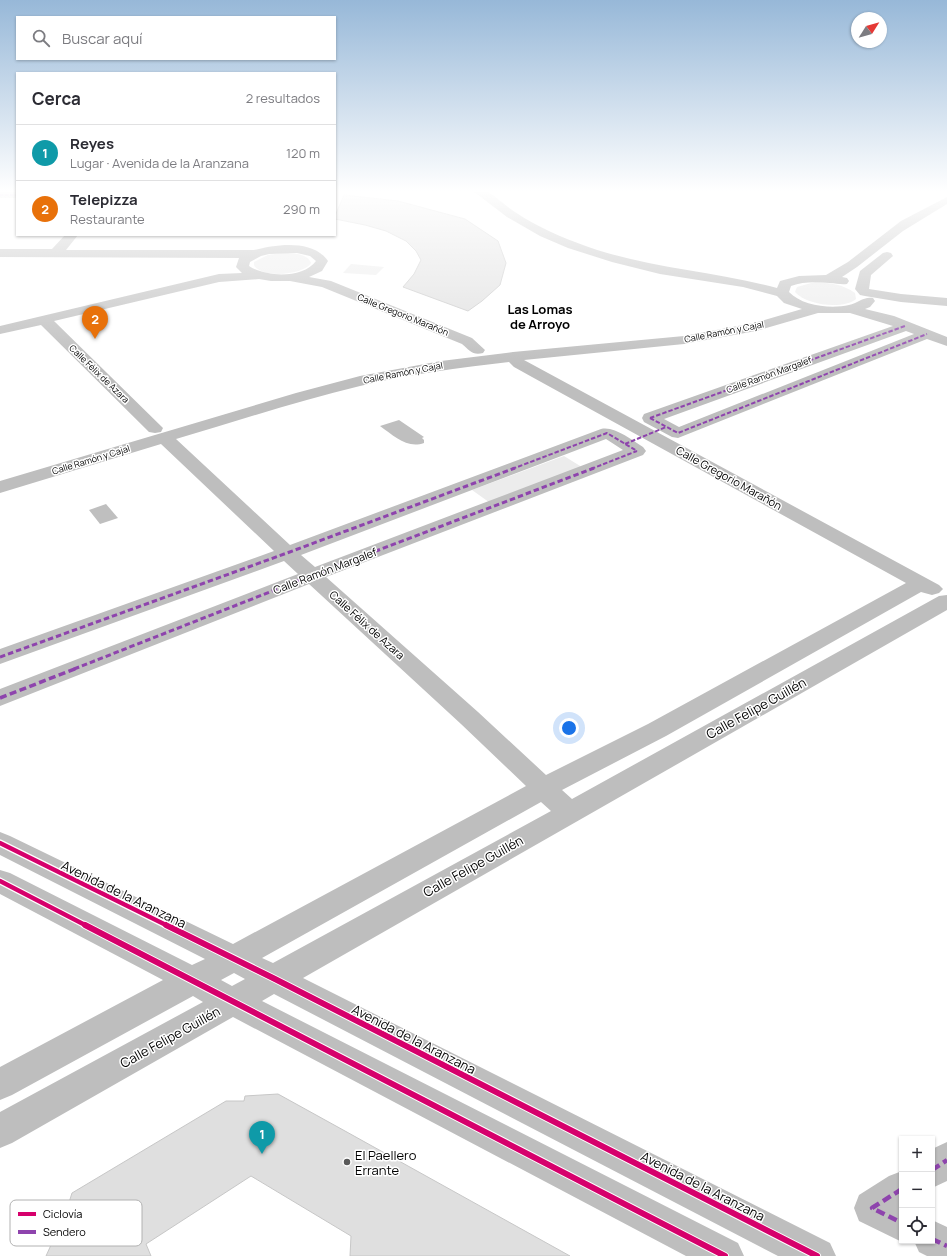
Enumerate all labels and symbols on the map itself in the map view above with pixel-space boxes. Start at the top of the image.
north arrow [851,12,887,48]
street label: Calle Gregorio Marañón [356,290,451,339]
district label: Las Lomas de Arroyo [507,300,573,333]
pin: 2 [82,306,108,339]
street label: Calle Ramón y Cajal [683,317,765,346]
street label: Calle Félix de Azara [67,342,132,406]
street label: Calle Ramón Margalef [724,353,814,396]
street label: Calle Ramón y Cajal [362,358,444,387]
street label: Calle Ramón y Cajal [50,441,131,478]
street label: Calle Gregorio Marañón [674,442,785,513]
street label: Calle Ramón Margalef [271,544,379,597]
street label: Calle Félix de Azara [327,587,408,662]
street label: Calle Felipe Guillén [703,673,809,743]
your location [559,718,579,738]
street label: Calle Felipe Guillén [420,831,526,901]
street label: Avenida de la Aranzana [59,856,189,932]
street label: Avenida de la Aranzana [349,1000,479,1078]
street label: Calle Felipe Guillén [117,1002,223,1072]
pin: 1 [249,1121,275,1154]
place label: El Paellero Errante [355,1146,417,1179]
street label: Avenida de la Aranzana [638,1147,768,1225]
marker: El Paellero Errante [342,1157,352,1167]
legend [10,1200,142,1246]
text: Ciclovía [43,1206,83,1221]
text: Sendero [43,1224,86,1239]

